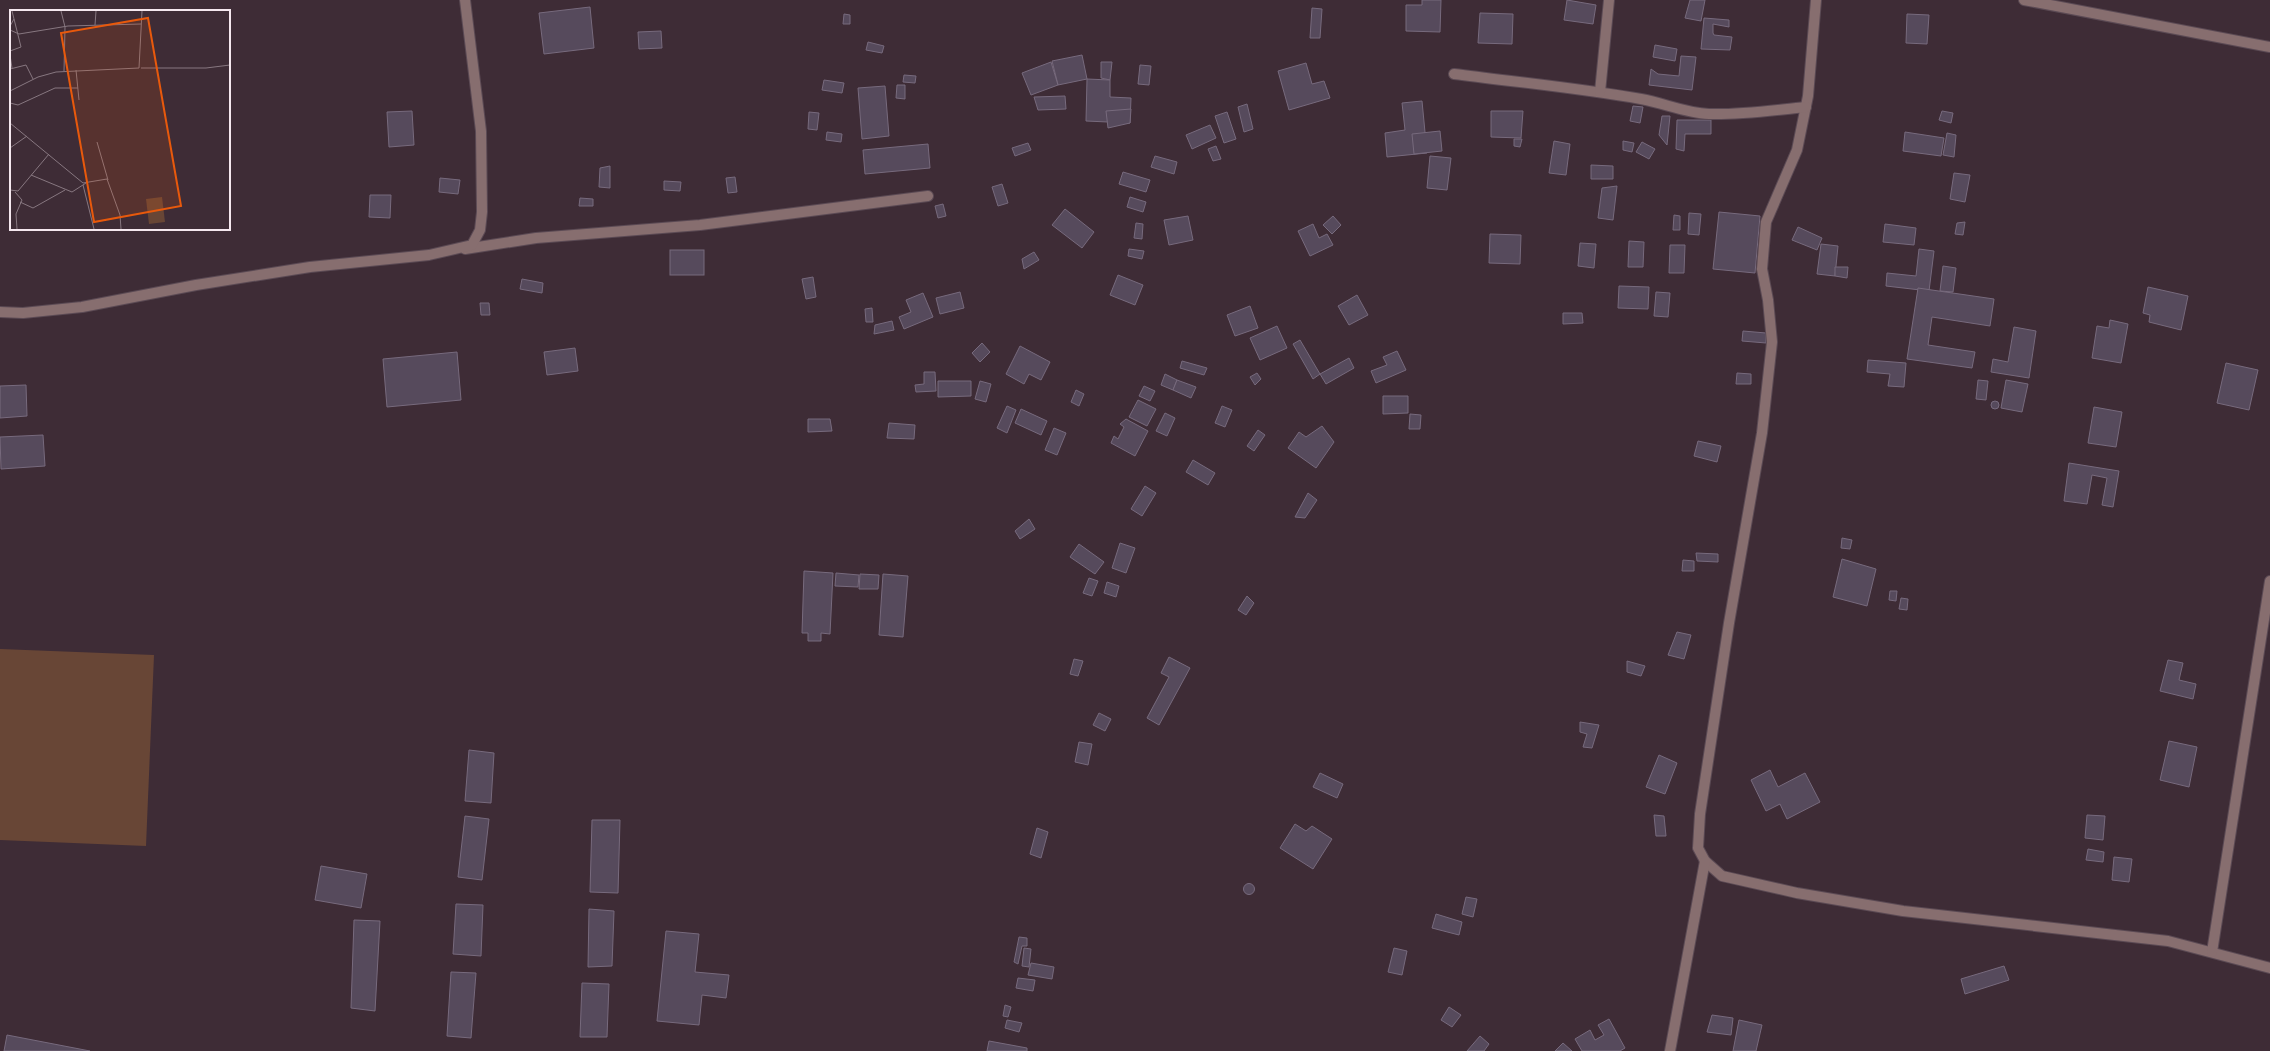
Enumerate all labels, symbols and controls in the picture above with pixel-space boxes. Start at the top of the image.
inset map [10,10,230,230]

